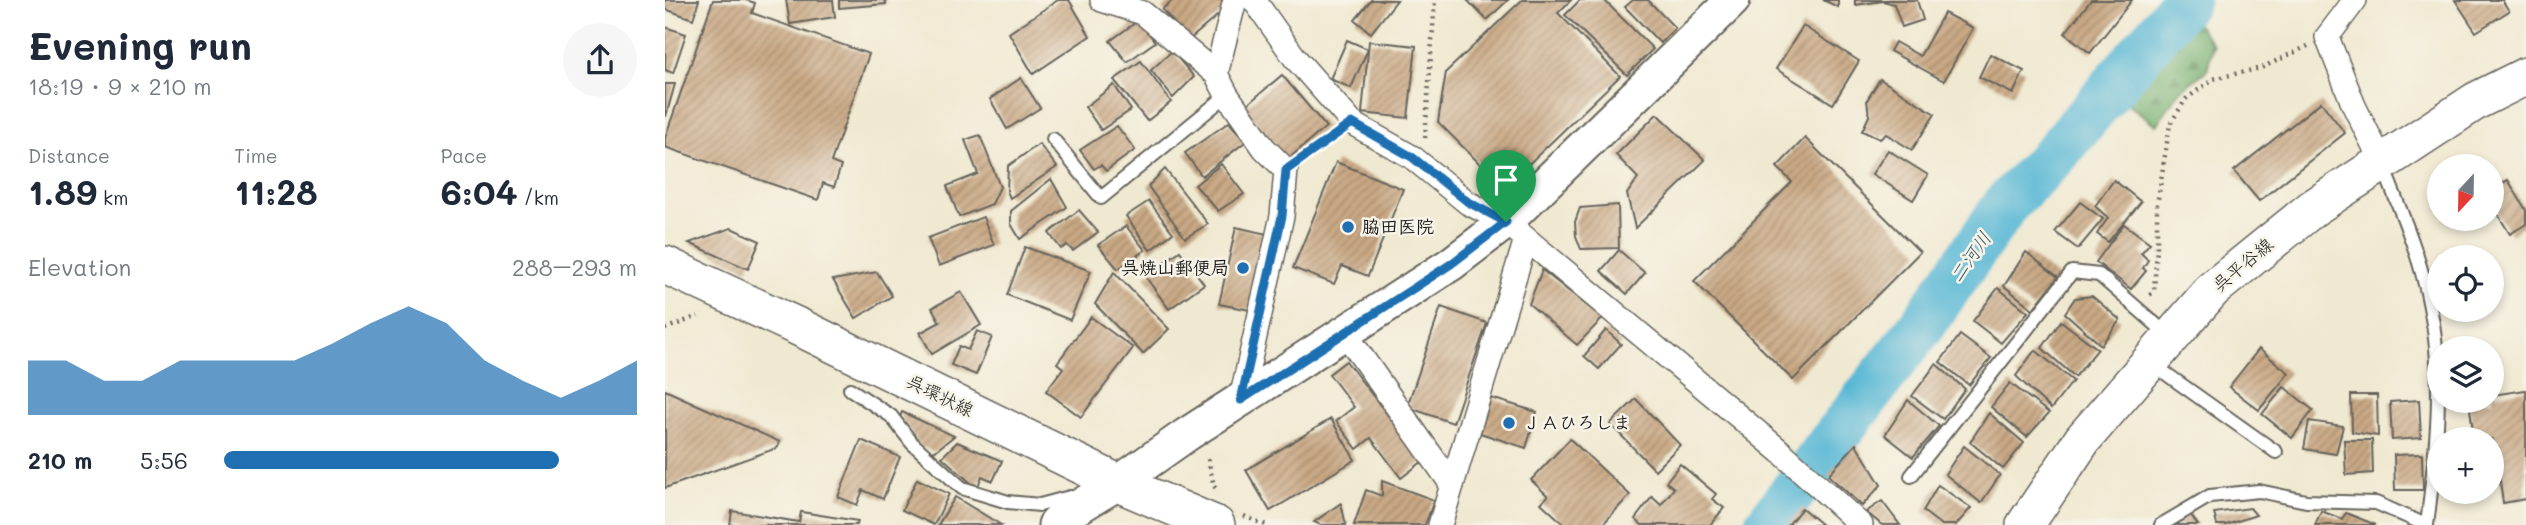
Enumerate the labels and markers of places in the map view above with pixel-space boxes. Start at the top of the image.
pin [1476,150,1536,222]
place label: 脇田医院 [1362,214,1434,238]
marker: 脇田医院 [1340,219,1356,235]
place label: 呉焼山郵便局 [1121,255,1229,279]
marker: 呉焼山郵便局 [1235,260,1251,276]
place label: ＪＡひろしま [1523,410,1631,434]
marker: ＪＡひろしま [1501,415,1517,431]

